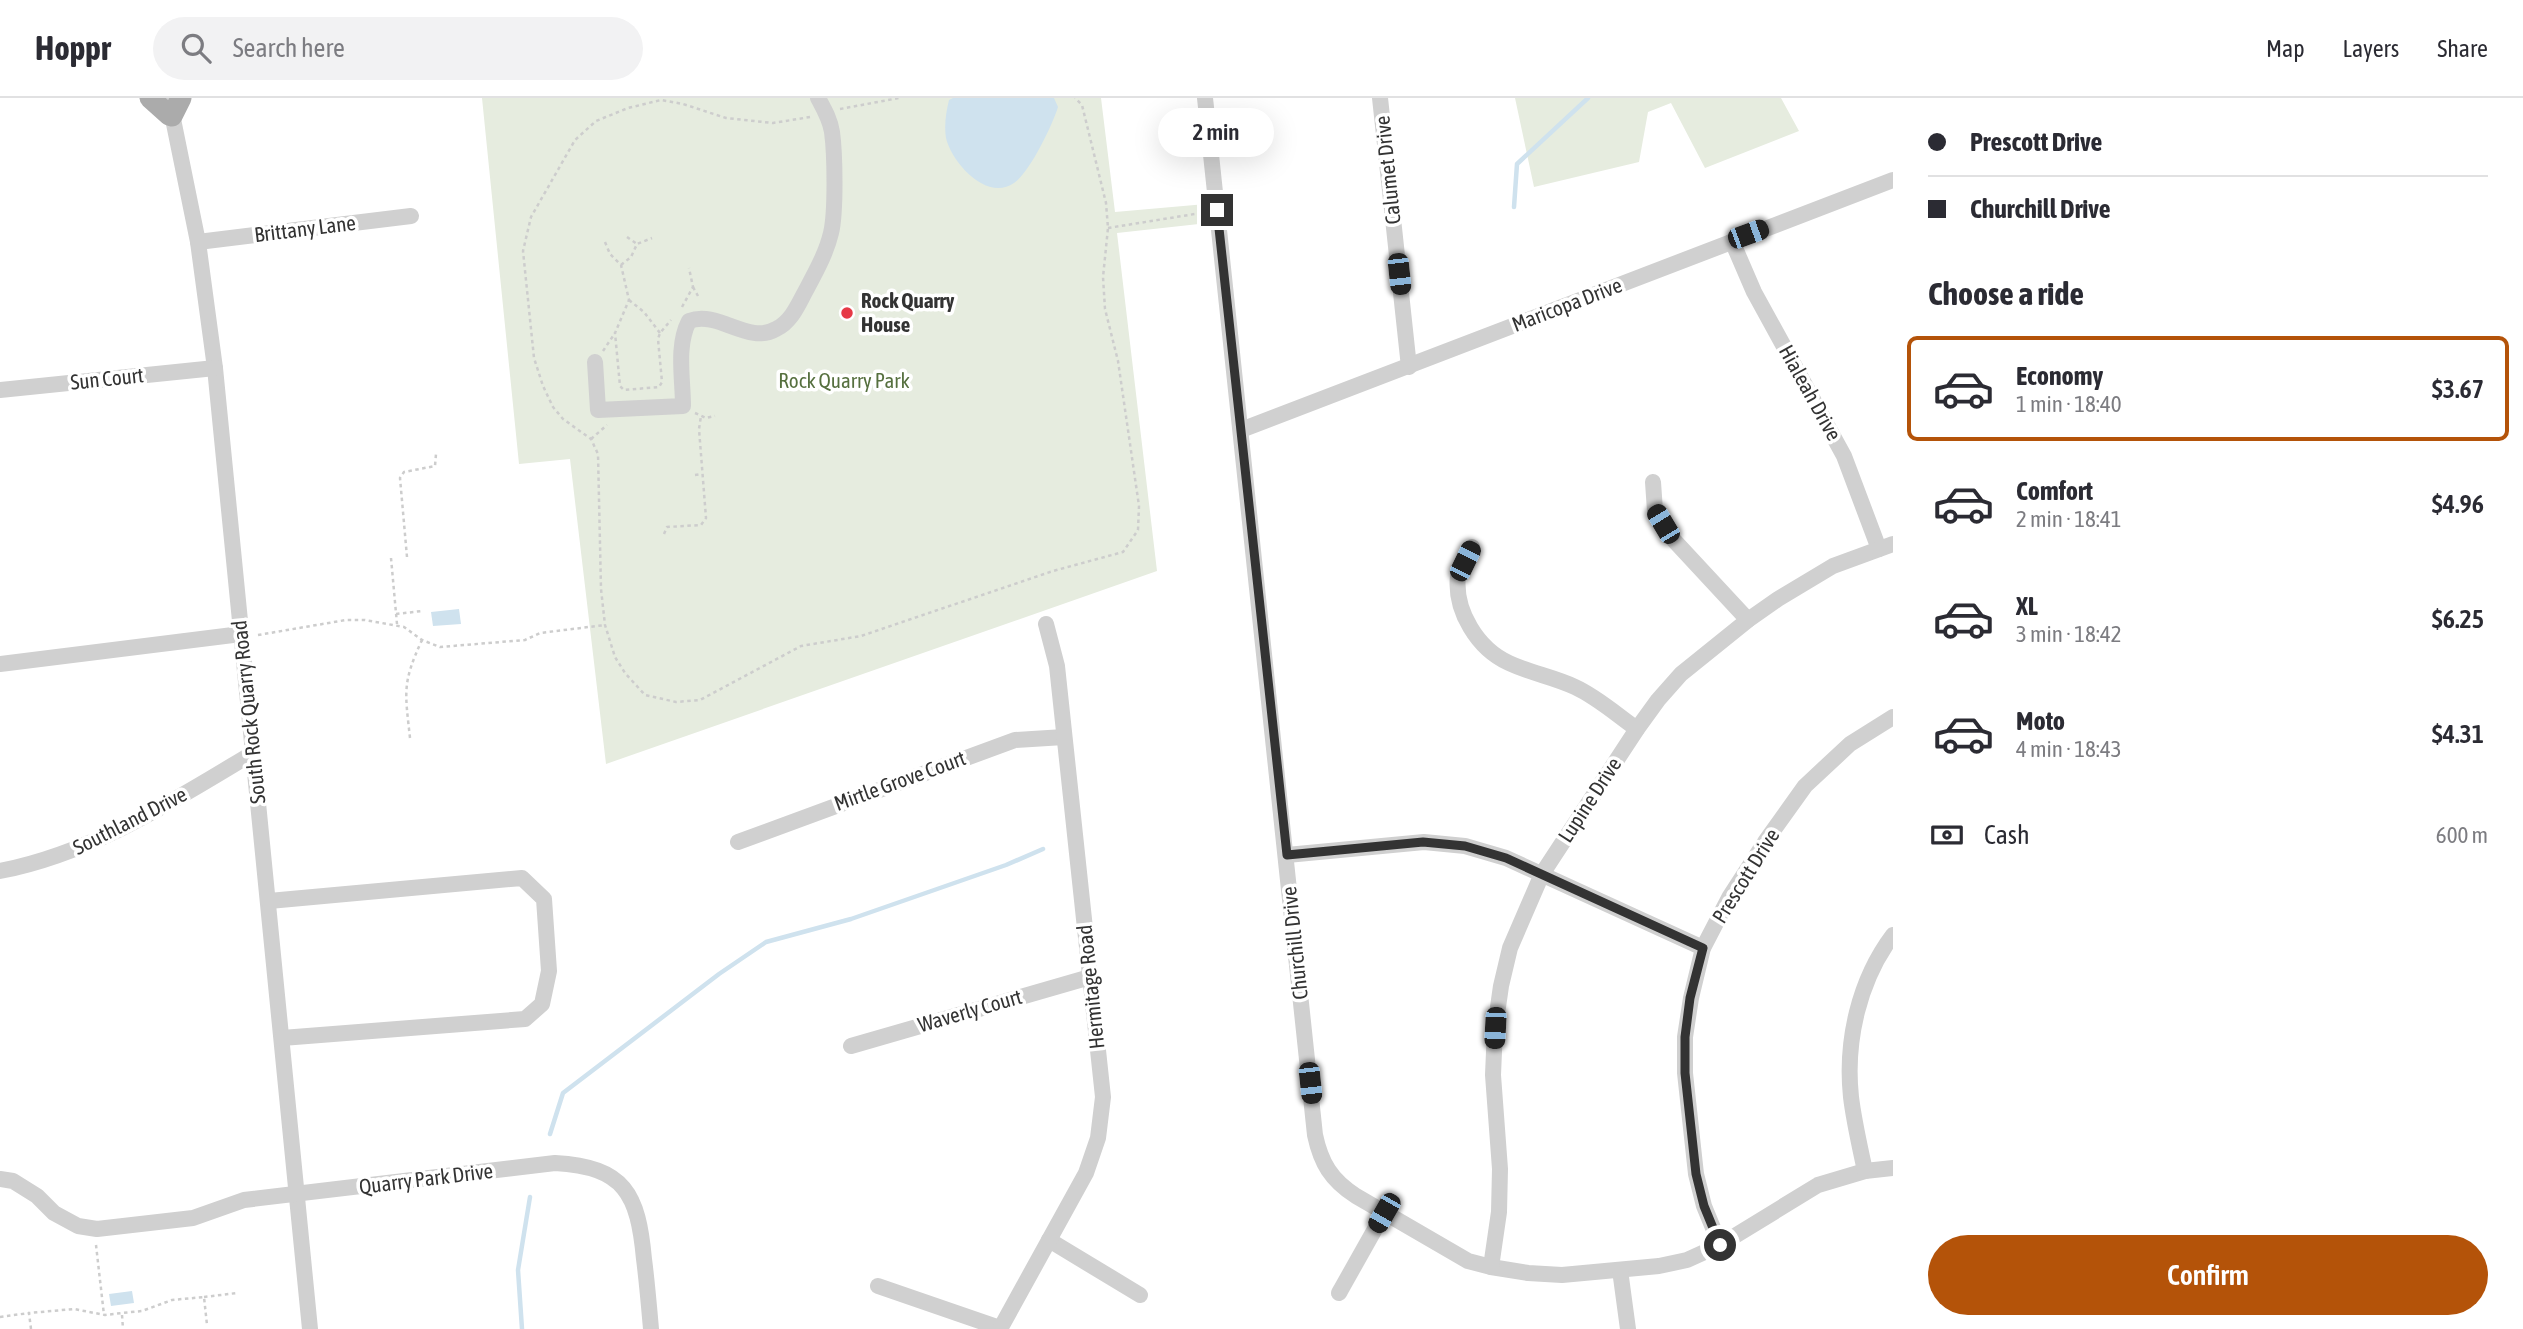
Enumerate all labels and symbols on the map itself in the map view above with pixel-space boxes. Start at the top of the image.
callout: 2 min [1159,108,1275,158]
street label: Calumet Drive [1369,115,1405,226]
route end [1201,194,1233,226]
street label: Brittany Lane [253,210,357,246]
car [1725,217,1772,251]
car [1387,252,1412,296]
street label: Maricopa Drive [1508,272,1625,336]
place label: Rock Quarry House [861,288,955,336]
marker: Rock Quarry House [839,305,855,321]
street label: Hialeah Drive [1775,341,1847,444]
street label: Sun Court [69,362,145,394]
park label: Rock Quarry Park [778,368,910,392]
car [1644,501,1683,547]
car [1447,538,1484,584]
street label: South Rock Quarry Road [226,619,270,805]
street label: Mirtle Grove Court [831,745,969,815]
street label: Lupine Drive [1553,752,1625,846]
street label: Southland Drive [69,781,190,859]
street label: Prescott Drive [1707,824,1784,927]
street label: Churchill Drive [1276,885,1312,1001]
street label: Hermitage Road [1072,924,1108,1050]
street label: Waverly Court [915,984,1024,1036]
car [1484,1006,1507,1050]
car [1298,1061,1323,1105]
street label: Quarry Park Drive [358,1158,494,1198]
car [1365,1190,1404,1236]
route start [1704,1229,1736,1261]

